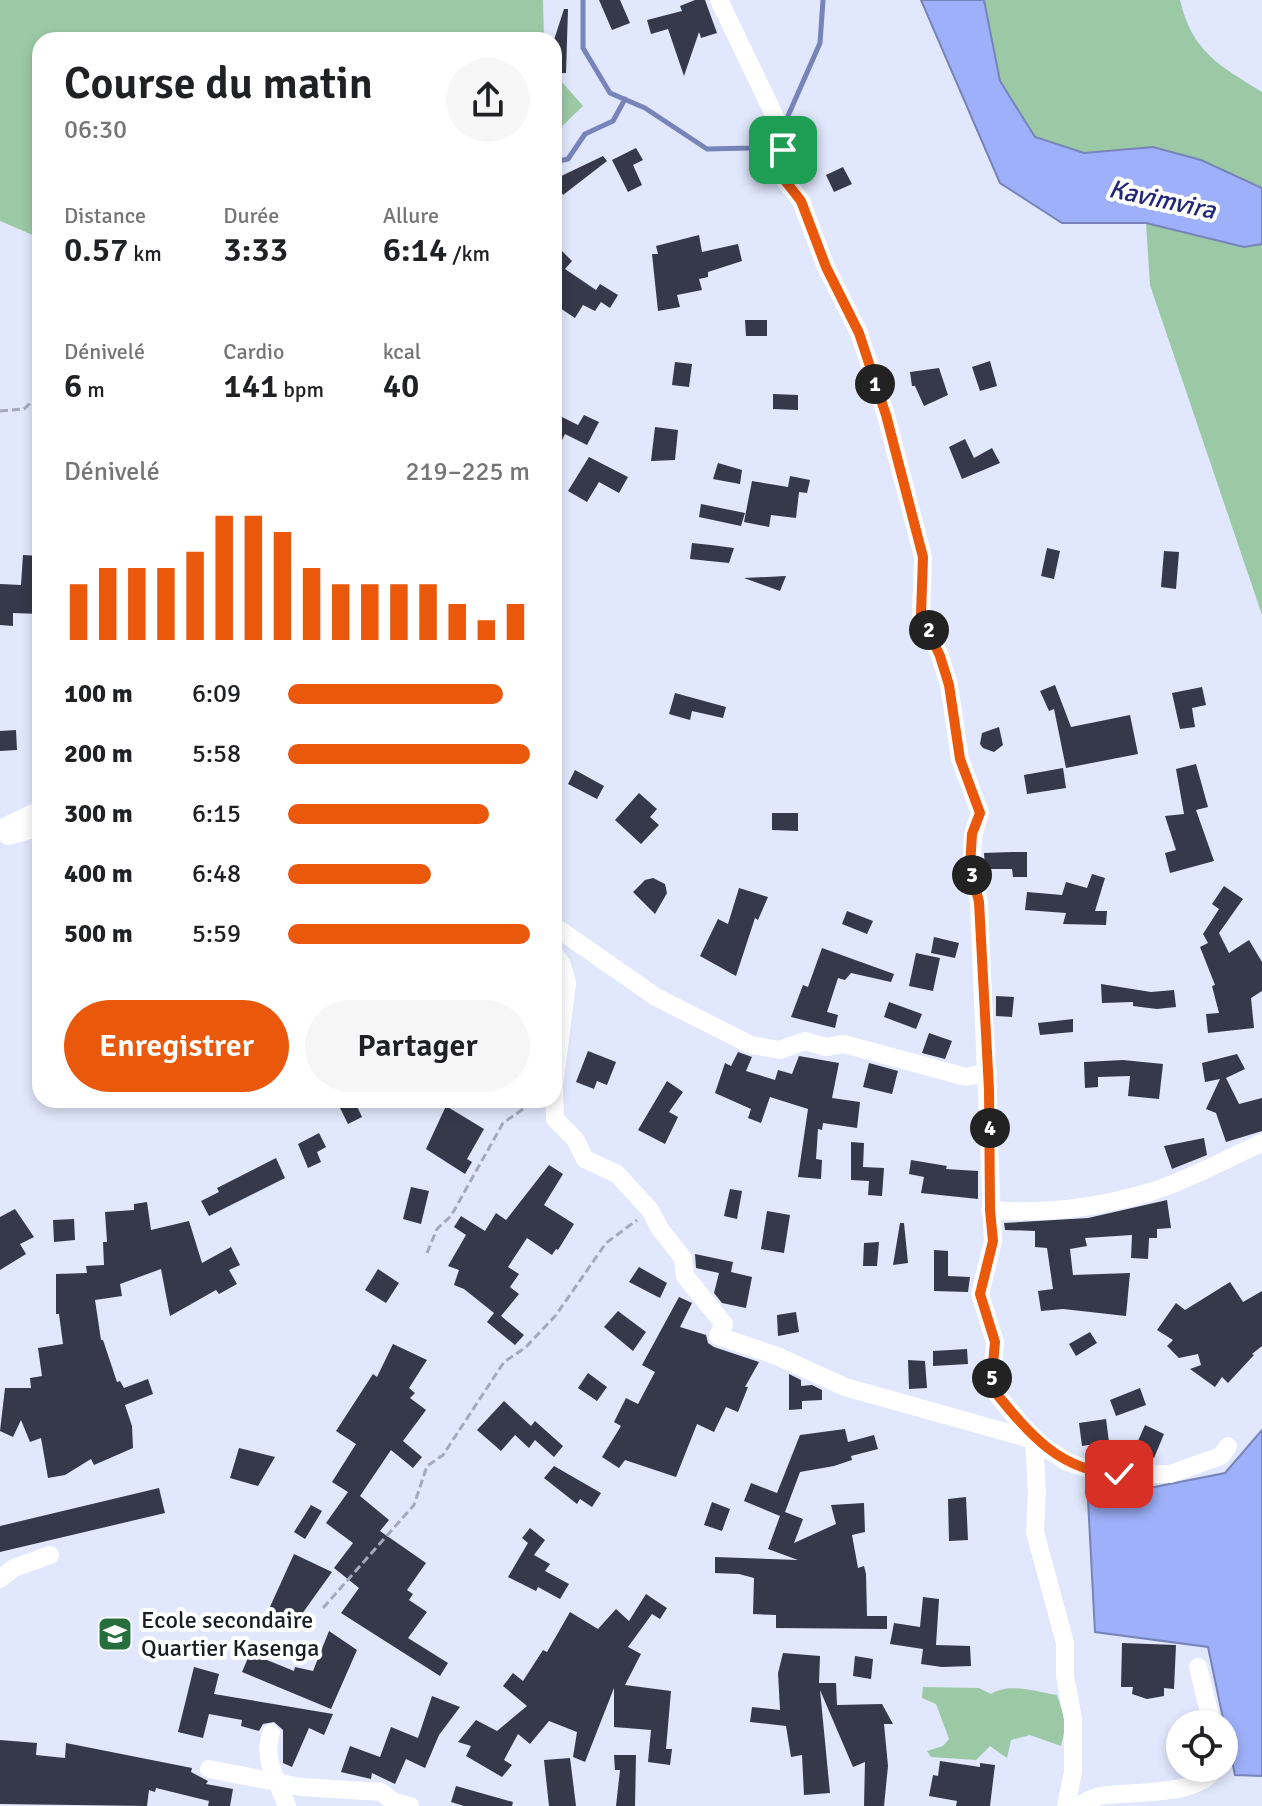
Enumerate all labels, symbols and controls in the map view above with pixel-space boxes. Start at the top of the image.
text: Course du matin [64,57,373,111]
button: share [446,58,530,142]
text: 06:30 [64,114,127,146]
pin [749,116,817,184]
icon: arrive [761,128,805,172]
water label: Kavimvira [1106,173,1219,227]
text: Distance [64,202,146,229]
text: Durée [223,202,279,229]
text: Allure [383,202,439,229]
text: 0.57 [64,229,128,271]
text: 3:33 [223,229,288,271]
text: 6:14 [383,229,447,271]
text: km [128,240,162,267]
text: /km [447,240,490,267]
text: Dénivelé [64,338,145,365]
text: Cardio [223,338,285,365]
text: kcal [383,338,421,365]
pin: 1 [855,364,895,404]
text: 6 [64,365,82,407]
text: 141 [223,365,278,407]
text: 40 [383,365,419,407]
text: 1 [869,370,881,397]
text: m [82,376,105,403]
text: bpm [278,376,324,403]
text: Dénivelé [64,456,160,488]
text: 219–225 m [406,456,530,488]
pin: 2 [909,610,949,650]
text: 2 [923,616,935,643]
text: 100 m [64,678,133,710]
text: 6:09 [192,678,241,710]
text: 200 m [64,738,133,770]
text: 5:58 [192,738,241,770]
text: 300 m [64,798,133,830]
text: 6:15 [192,798,241,830]
pin: 3 [952,855,992,895]
text: 400 m [64,858,133,890]
text: 6:48 [192,858,241,890]
text: 3 [966,861,978,888]
text: 500 m [64,918,133,950]
text: 5:59 [192,918,241,950]
button: Enregistrer [64,1000,289,1092]
button: Partager [305,1000,530,1092]
pin: 4 [970,1108,1010,1148]
text: 4 [984,1114,996,1141]
pin: 5 [972,1358,1012,1398]
text: 5 [986,1364,998,1391]
pin [1085,1440,1153,1508]
icon: check [1097,1452,1141,1496]
place label: Ecole secondaire Quartier Kasenga [141,1605,319,1663]
school or university icon: Ecole secondaire Quartier Kasenga [96,1615,134,1653]
map controls [1166,1710,1238,1782]
button: locate [1166,1710,1238,1782]

